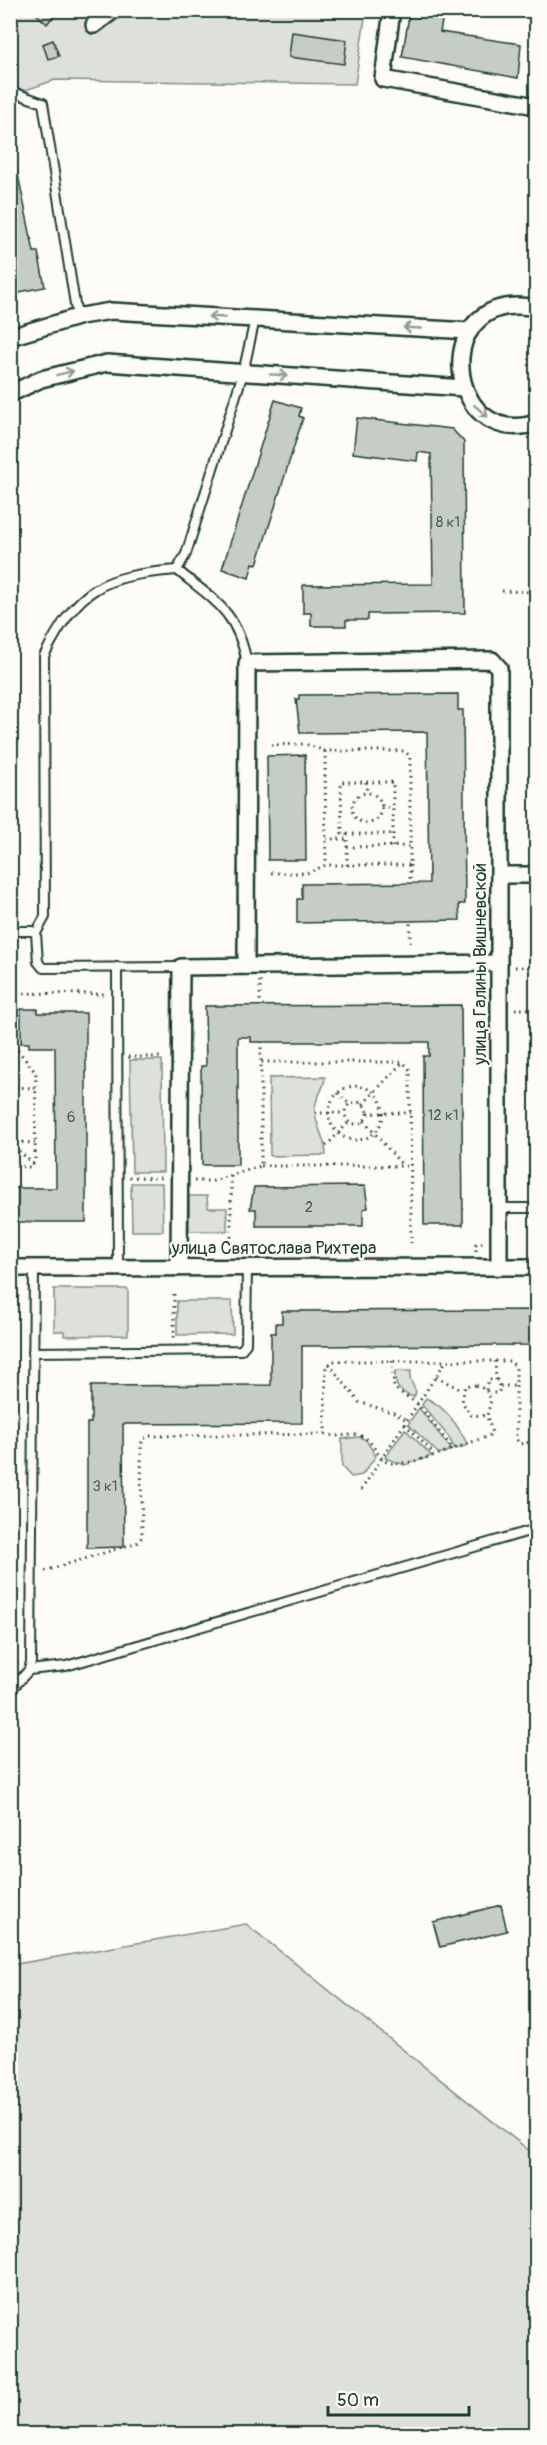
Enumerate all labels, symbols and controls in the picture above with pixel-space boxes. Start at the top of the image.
one-way arrow [208,312,228,323]
one-way arrow [402,322,422,333]
one-way arrow [55,367,74,379]
one-way arrow [269,370,289,381]
one-way arrow [473,404,488,418]
house number: 8 к1 [436,513,460,532]
street label: улица Галины Вишневской [469,863,492,1066]
house number: 12 к1 [427,1106,459,1125]
house number: 6 [67,1108,75,1127]
house number: 2 [305,1198,313,1217]
street label: улица Святослава Рихтера [171,1237,376,1260]
house number: 3 к1 [92,1477,118,1496]
scale bar [328,2379,469,2417]
text: 50 m [337,2389,379,2412]

